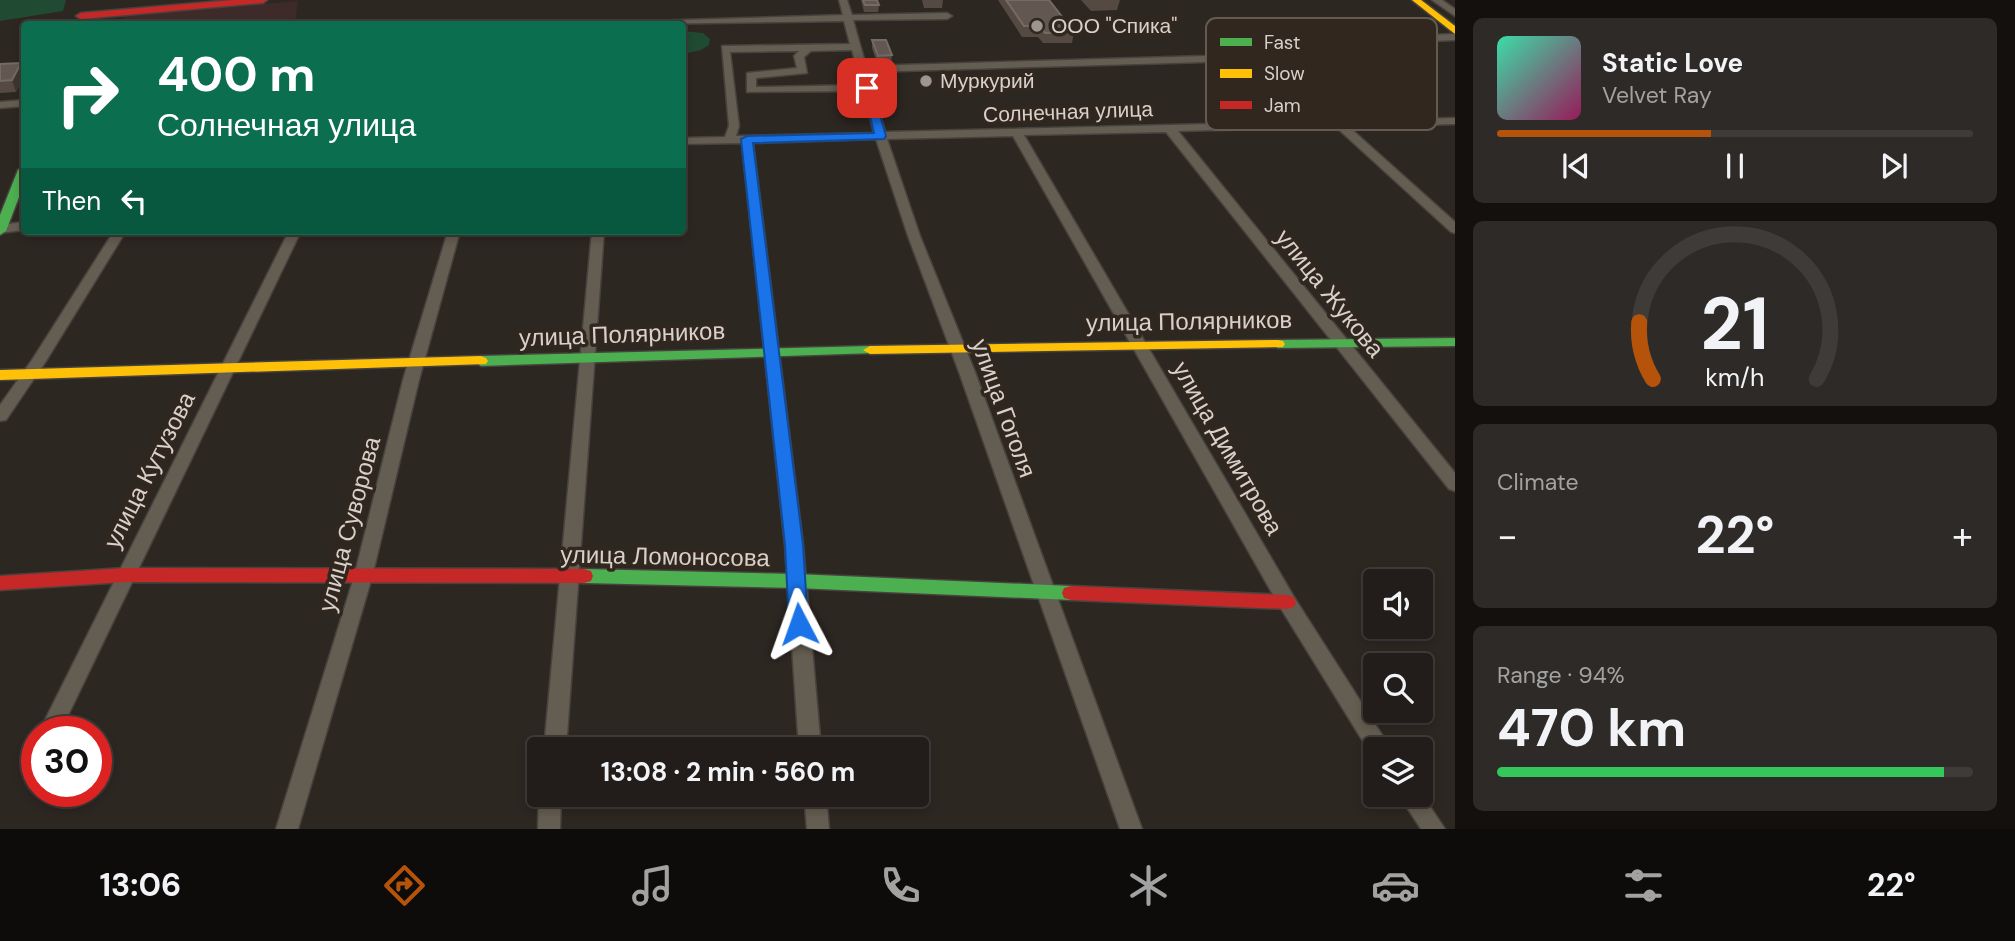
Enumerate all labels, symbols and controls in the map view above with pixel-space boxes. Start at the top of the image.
place label: ООО "Спика" [1051,12,1177,40]
marker: ООО "Спика" [1029,18,1045,34]
legend [1206,18,1437,130]
text: Fast [1264,30,1300,55]
text: 400 m [157,42,315,106]
text: Static Love [1602,46,1743,80]
icon: right [42,49,133,140]
pin [837,58,897,118]
text: Slow [1264,61,1305,86]
place label: Муркурий [940,67,1035,95]
icon: arrive [848,69,886,107]
marker: Муркурий [918,73,934,89]
text: Velvet Ray [1602,80,1712,110]
text: Jam [1264,93,1301,118]
street label: Солнечная улица [983,95,1154,129]
text: Солнечная улица [157,104,416,146]
icon: previous [1557,147,1595,185]
icon: pause [1716,147,1754,185]
icon: next [1875,147,1913,185]
icon: left [115,182,153,220]
text: Then [42,184,101,218]
street label: улица Жукова [1269,223,1392,364]
text: 21 [1701,278,1769,373]
street label: улица Полярников [1086,304,1292,338]
street label: улица Полярников [518,315,726,353]
street label: улица Гоголя [965,334,1043,482]
street label: улица Димитрова [1166,356,1291,541]
text: km/h [1705,361,1765,394]
street label: улица Кутузова [96,386,202,553]
street label: улица Суворова [311,432,387,615]
text: Climate [1497,467,1579,497]
text: 22° [1696,501,1774,569]
text: − [1497,511,1518,561]
text: + [1952,511,1973,561]
street label: улица Ломоносова [560,539,771,573]
map controls [1363,569,1433,807]
button: sound [1363,569,1433,639]
position arrow [762,587,836,661]
button: search [1363,653,1433,723]
text: Range · 94% [1497,660,1625,690]
text: 470 km [1497,694,1686,762]
speed limit sign: 30 [21,716,112,807]
button: layers [1363,737,1433,807]
text: 13:08 · 2 min · 560 m [601,755,855,789]
icon: directions [380,861,429,910]
icon: music [628,861,677,910]
icon: phone [876,861,925,910]
icon: climate [1124,861,1173,910]
icon: car [1371,861,1420,910]
icon: filters [1619,861,1668,910]
text: 13:06 [99,864,181,906]
text: 22° [1867,864,1916,906]

